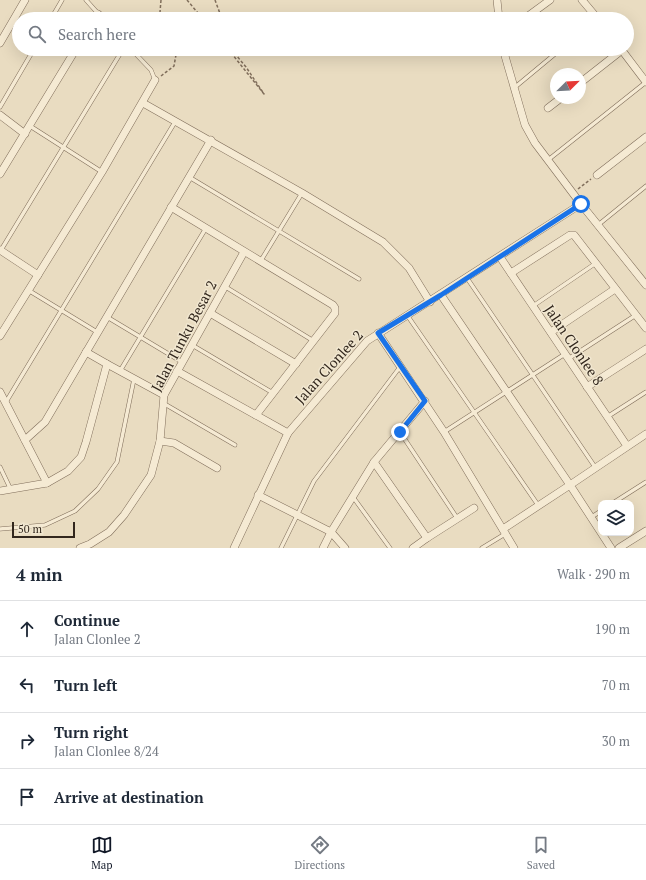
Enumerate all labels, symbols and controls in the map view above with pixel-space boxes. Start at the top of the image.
search box [12,12,634,56]
icon: search [26,23,48,45]
text: Search here [58,24,136,44]
north arrow [550,68,586,104]
route start [572,195,590,213]
street label: Jalan Tunku Besar 2 [146,277,221,395]
street label: Jalan Clonlee 8 [540,301,608,389]
street label: Jalan Clonlee 2 [290,326,367,408]
route end [391,423,409,441]
map controls [598,500,634,536]
button: layers [598,500,634,536]
scale bar [12,520,75,539]
text: 50 m [18,522,42,536]
text: 4 min [16,563,63,586]
text: Walk · 290 m [557,565,630,583]
text: Continue [54,610,120,630]
icon: ahead [16,618,38,640]
text: 190 m [595,620,630,638]
text: Jalan Clonlee 2 [54,630,141,648]
icon: left [16,674,38,696]
text: Turn left [54,675,118,695]
text: 70 m [602,676,630,694]
text: Turn right [54,722,129,742]
icon: right [16,730,38,752]
text: 30 m [602,732,630,750]
text: Jalan Clonlee 8/24 [54,742,159,760]
icon: arrive [16,786,38,808]
text: Arrive at destination [54,787,204,807]
tab: Map [91,834,113,872]
tab: Directions [294,834,345,872]
tab: Saved [527,834,555,872]

